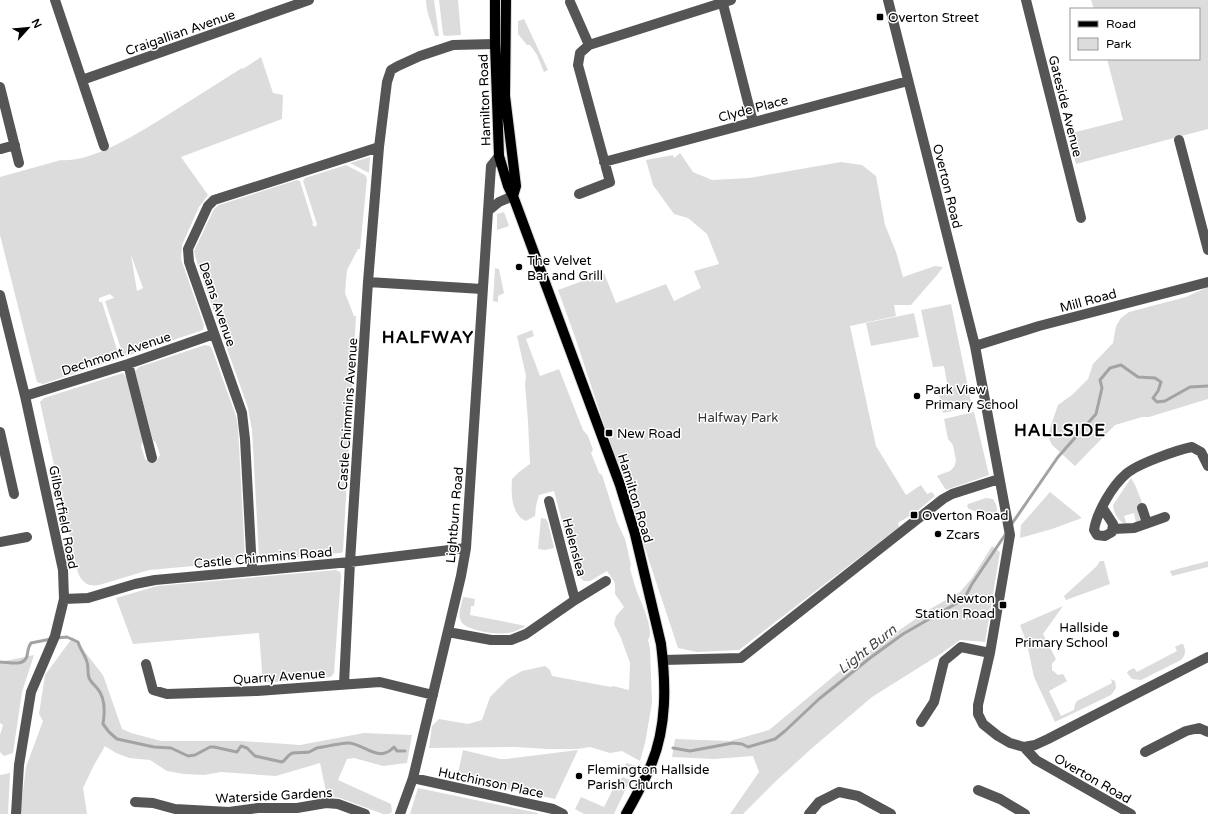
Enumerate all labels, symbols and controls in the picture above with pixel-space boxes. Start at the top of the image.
street label: Craigallian Avenue [123,7,237,59]
north arrow [8,8,48,48]
legend [1070,8,1200,60]
place label: Overton Street [888,10,979,26]
marker: Overton Street [875,12,885,22]
text: N [29,17,44,31]
text: Road [1106,17,1136,31]
text: Park [1106,37,1132,51]
street label: Hamilton Road [475,54,495,146]
street label: Gateside Avenue [1045,54,1085,159]
street label: Clyde Place [717,92,790,126]
street label: Overton Road [929,142,965,230]
place label: The Velvet Bar and Grill [527,253,603,284]
street label: Deans Avenue [195,260,239,349]
marker: The Velvet Bar and Grill [514,262,524,272]
street label: Mill Road [1058,286,1118,316]
district label: HALFWAY [382,327,474,348]
street label: Dechmont Avenue [60,329,173,379]
street label: Castle Chimmins Avenue [335,337,361,491]
place label: Park View Primary School [925,382,1018,413]
marker: Park View Primary School [912,391,922,401]
park label: Halfway Park [698,410,778,426]
district label: HALLSIDE [1014,420,1106,441]
place label: New Road [617,426,681,442]
marker: New Road [604,428,614,438]
street label: Hamilton Road [614,452,656,545]
street label: Gilbertfield Road [45,464,81,570]
street label: Lightburn Road [443,466,467,564]
place label: Overton Road [922,508,1008,524]
marker: Overton Road [909,510,919,520]
street label: Helenslea [559,516,589,578]
place label: Zcars [946,527,980,543]
marker: Zcars [933,529,943,539]
street label: Castle Chimmins Road [193,544,333,572]
place label: Newton Station Road [915,591,995,622]
marker: Newton Station Road [998,600,1008,610]
place label: Hallside Primary School [1015,620,1108,651]
water label: Light Burn [835,621,900,678]
marker: Hallside Primary School [1111,629,1121,639]
street label: Quarry Avenue [232,666,326,688]
street label: Overton Road [1051,750,1134,807]
place label: Flemington Hallside Parish Church [587,762,709,793]
street label: Hutchinson Place [437,764,545,802]
marker: Flemington Hallside Parish Church [574,771,584,781]
street label: Waterside Gardens [215,785,333,807]

